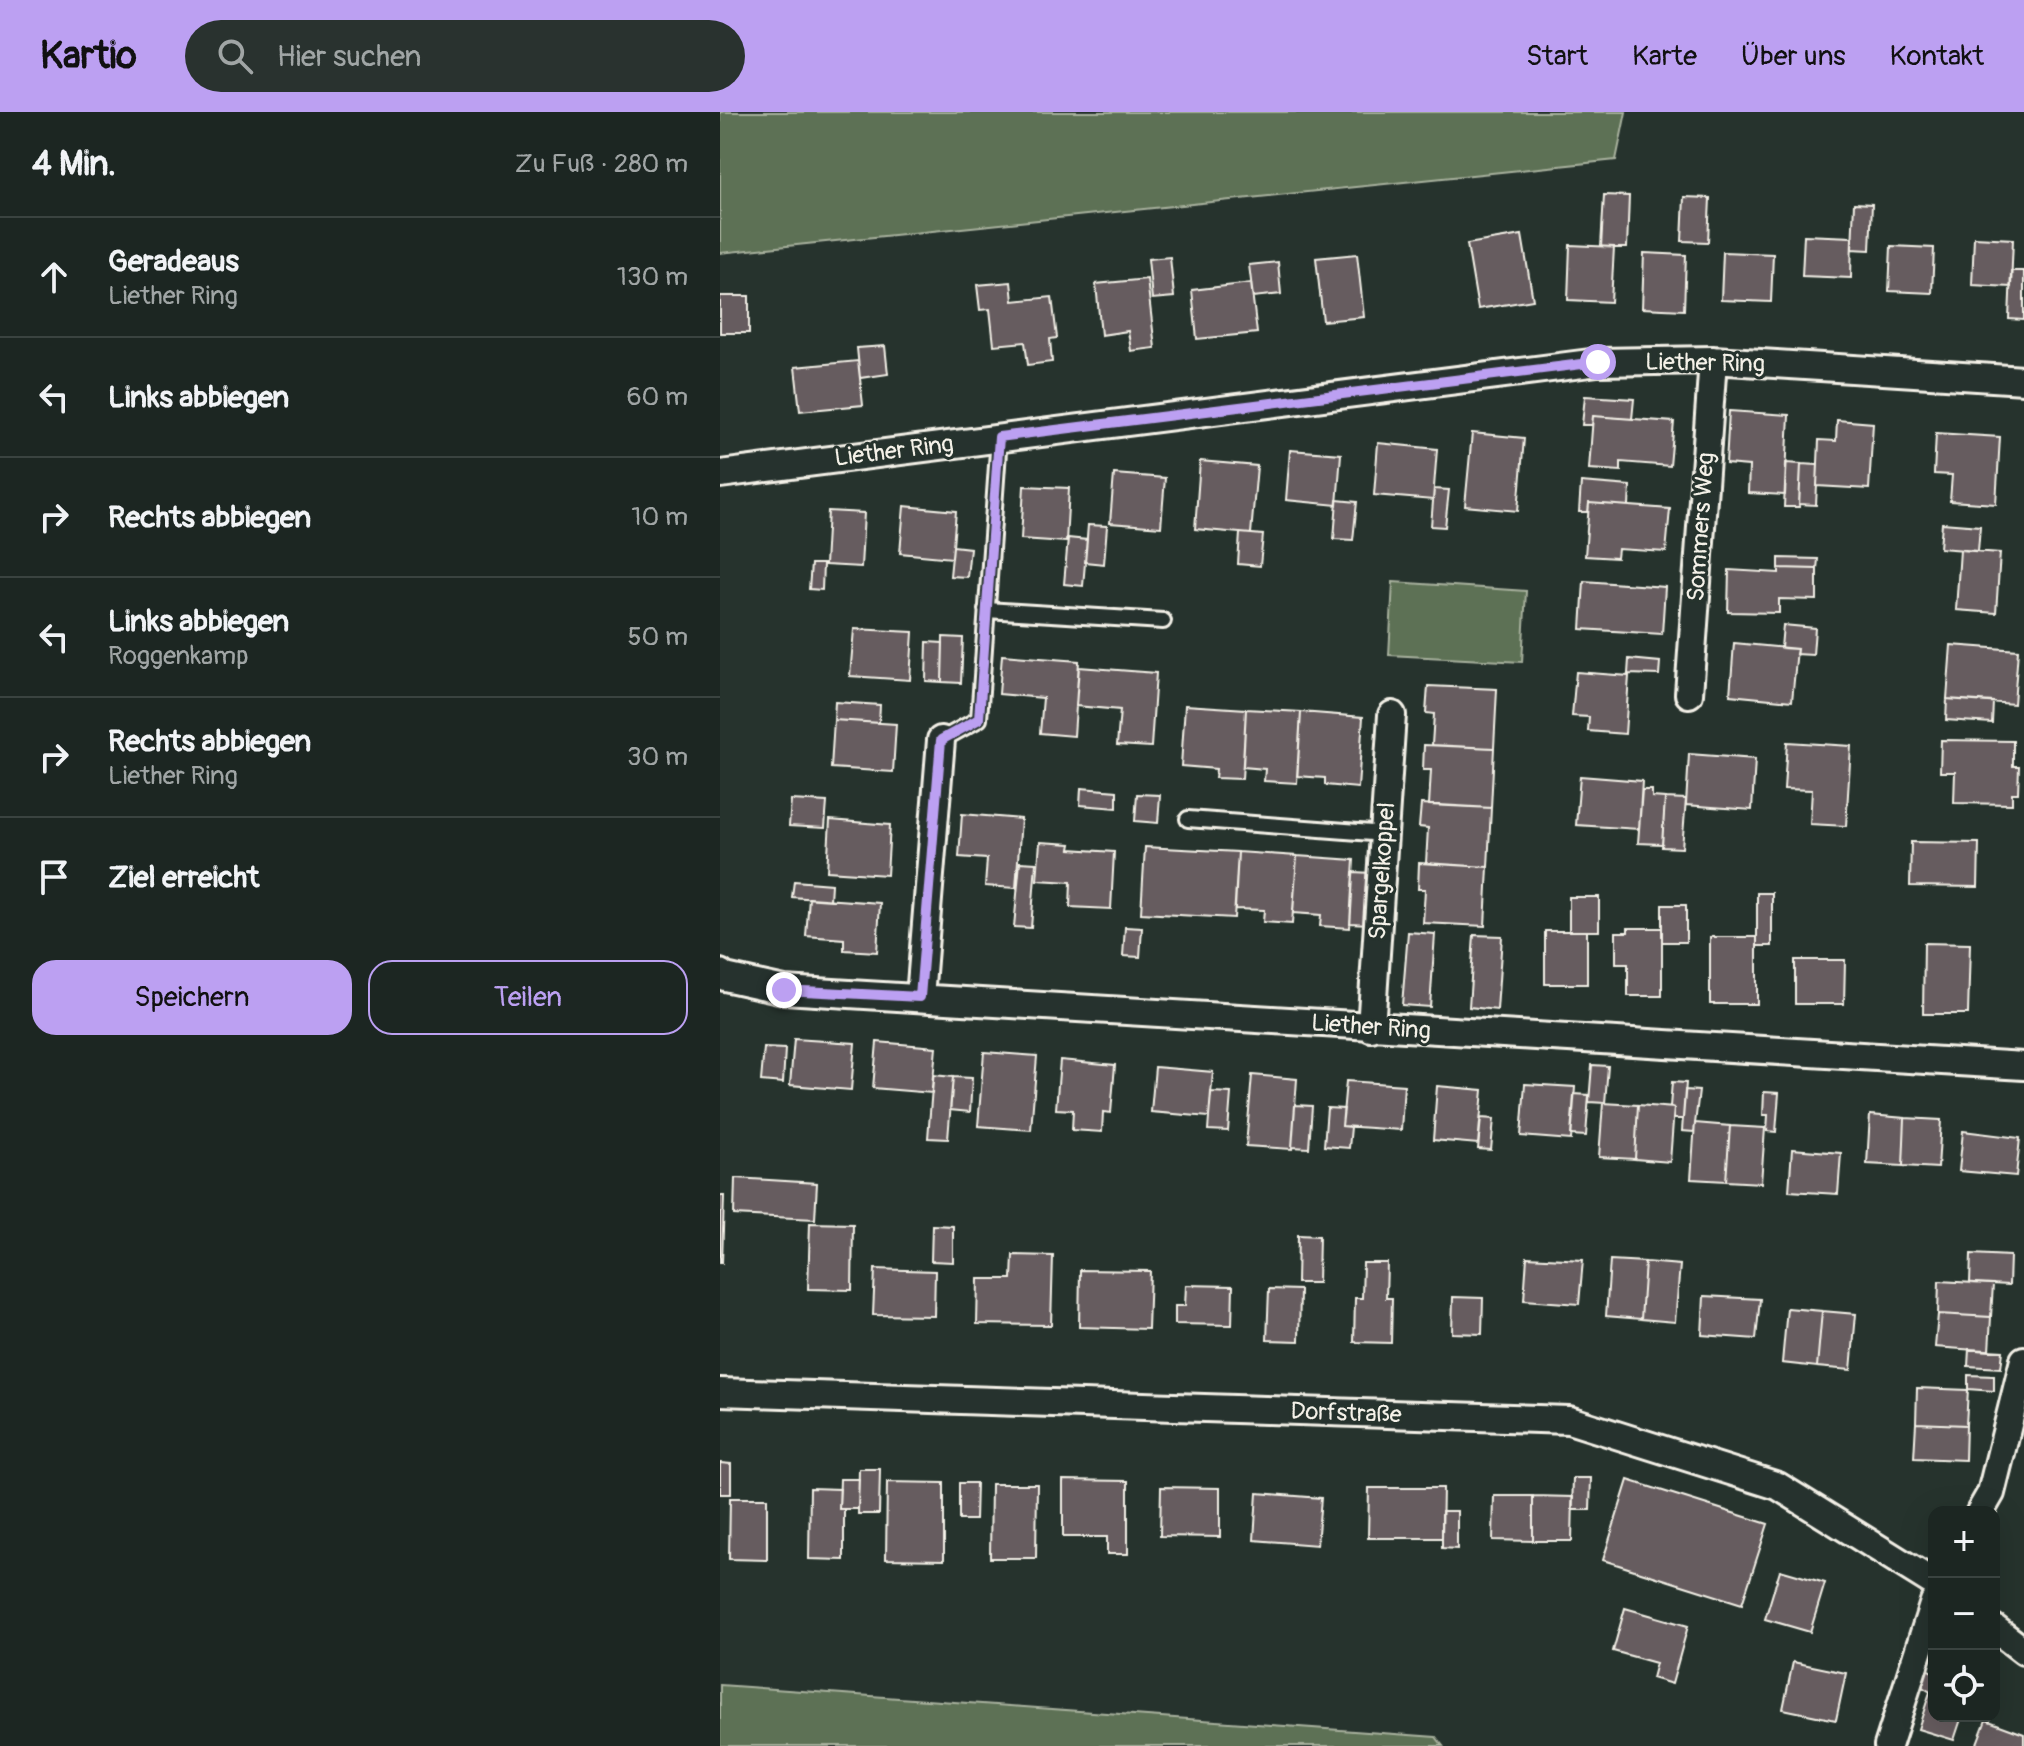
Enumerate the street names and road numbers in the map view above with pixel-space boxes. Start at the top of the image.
street label: Liether Ring [1645,347,1765,379]
street label: Liether Ring [833,429,955,473]
street label: Sommers Weg [1681,451,1721,603]
street label: Spargelkoppel [1363,801,1401,941]
street label: Liether Ring [1310,1008,1432,1046]
street label: Dorfstraße [1290,1397,1402,1429]

